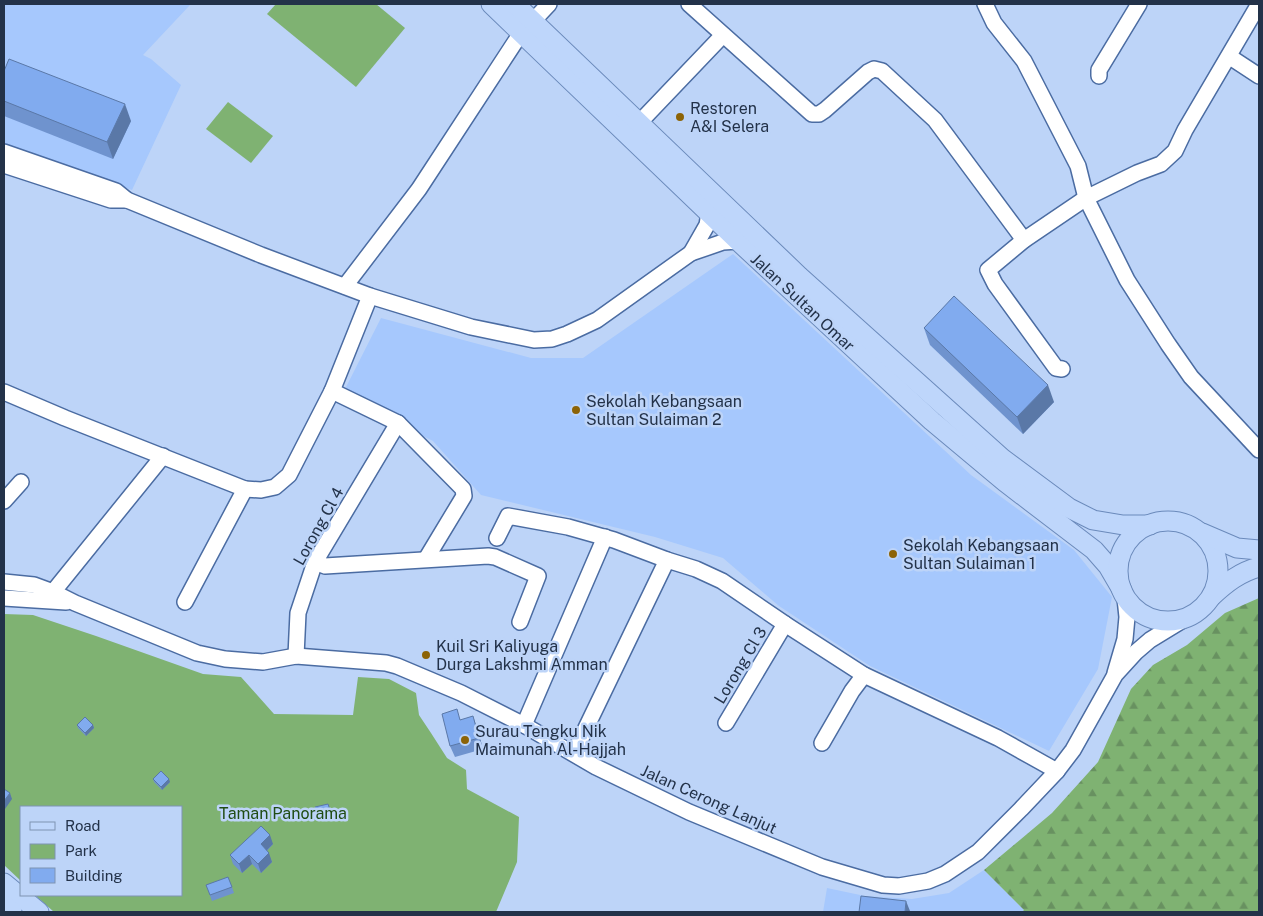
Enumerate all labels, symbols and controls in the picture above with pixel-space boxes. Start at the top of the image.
place label: Restoren A&I Selera [690,99,769,136]
marker: Restoren A&I Selera [674,111,686,123]
street label: Jalan Sultan Omar [747,249,858,355]
place label: Sekolah Kebangsaan Sultan Sulaiman 2 [586,392,742,429]
marker: Sekolah Kebangsaan Sultan Sulaiman 2 [570,404,582,416]
street label: Lorong Cl 4 [289,484,348,568]
place label: Sekolah Kebangsaan Sultan Sulaiman 1 [903,536,1059,573]
marker: Sekolah Kebangsaan Sultan Sulaiman 1 [887,548,899,560]
street label: Lorong Cl 3 [710,623,771,707]
place label: Kuil Sri Kaliyuga Durga Lakshmi Amman [436,637,608,674]
marker: Kuil Sri Kaliyuga Durga Lakshmi Amman [420,649,432,661]
place label: Surau Tengku Nik Maimunah Al-Hajjah [475,722,626,759]
marker: Surau Tengku Nik Maimunah Al-Hajjah [459,734,471,746]
street label: Jalan Cerong Lanjut [638,761,780,838]
park label: Taman Panorama [219,804,347,823]
legend [20,806,182,896]
text: Road [65,817,101,834]
text: Park [65,842,97,859]
text: Building [65,867,123,884]

